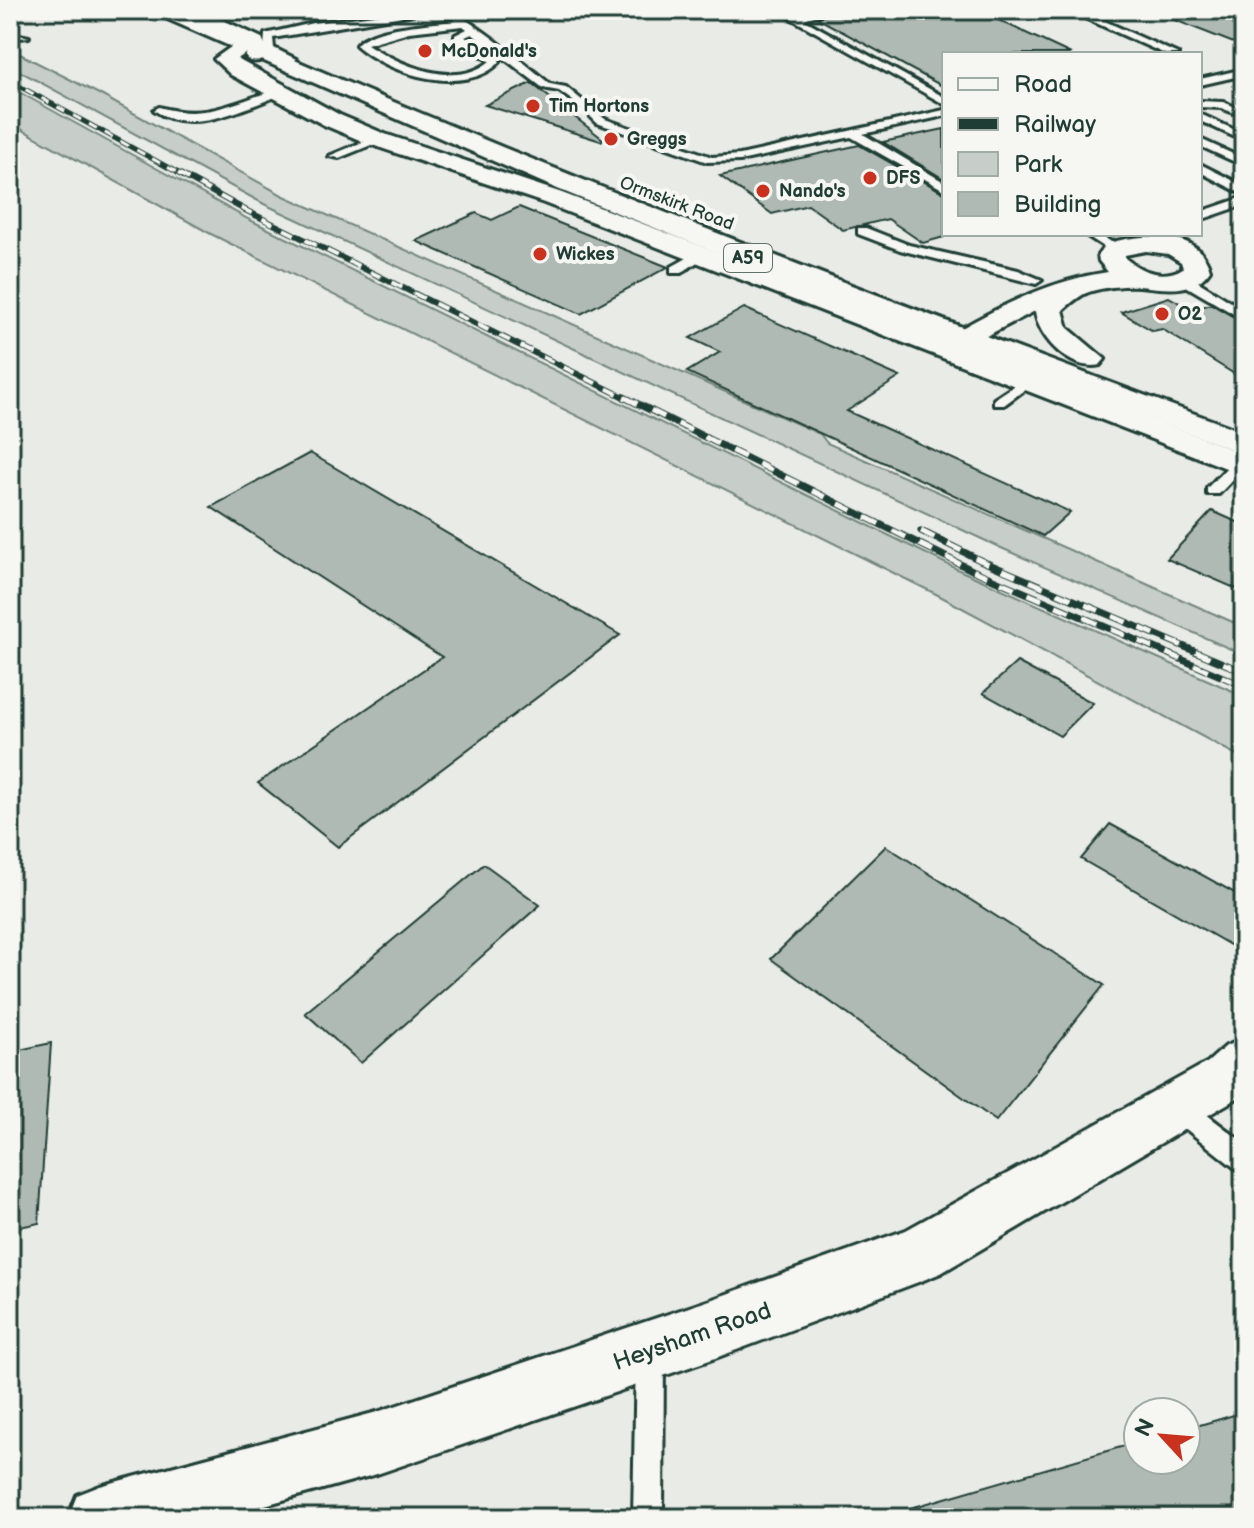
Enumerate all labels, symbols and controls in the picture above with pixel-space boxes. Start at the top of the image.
place label: McDonald's [441,41,537,62]
marker: McDonald's [416,42,434,60]
legend [942,52,1202,236]
text: Road [1014,70,1072,99]
place label: Tim Hortons [549,96,649,117]
marker: Tim Hortons [524,97,542,115]
text: Railway [1014,110,1096,139]
place label: Greggs [627,129,687,150]
marker: Greggs [602,130,620,148]
text: Park [1014,150,1062,179]
place label: DFS [886,168,920,189]
marker: DFS [861,169,879,187]
street label: Ormskirk Road [617,172,737,235]
place label: Nando's [779,181,846,202]
marker: Nando's [754,182,772,200]
text: Building [1014,190,1101,219]
place label: Wickes [556,244,615,265]
road number: A59 [724,244,772,272]
marker: Wickes [531,245,549,263]
place label: O2 [1178,304,1202,325]
marker: O2 [1153,305,1171,323]
street label: Heysham Road [609,1296,775,1377]
north arrow [1122,1396,1202,1476]
text: N [1130,1415,1161,1441]

